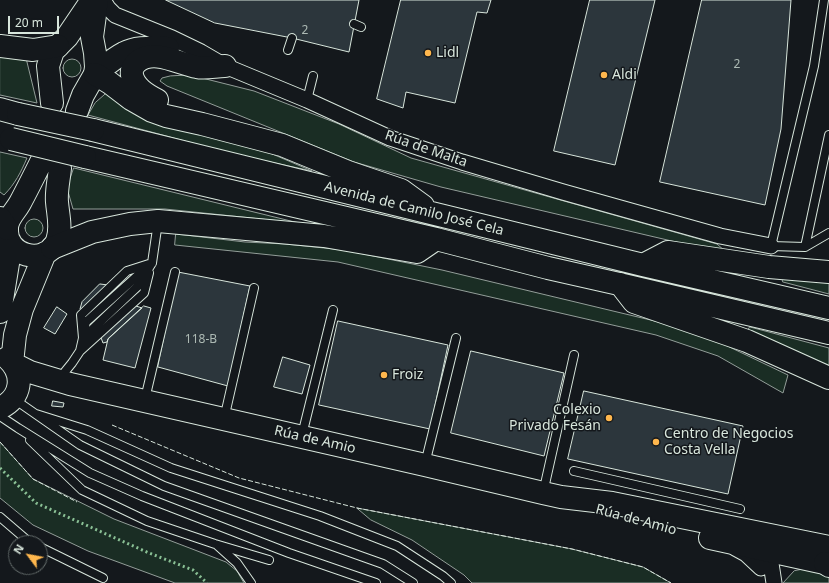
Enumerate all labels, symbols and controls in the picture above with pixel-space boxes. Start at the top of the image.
scale bar [10,8,61,34]
text: 20 m [15,14,43,31]
house number: 2 [302,24,308,38]
place label: Lidl [436,45,459,61]
marker: Lidl [423,48,433,58]
house number: 2 [734,58,740,72]
place label: Aldi [612,67,637,83]
marker: Aldi [599,70,609,80]
street label: Rúa de Malta [383,127,469,171]
street label: Avenida de Camilo José Cela [323,179,505,239]
house number: 118-B [185,333,217,347]
place label: Froiz [392,367,423,383]
marker: Froiz [379,370,389,380]
place label: Colexio Privado Fesán [509,402,601,434]
marker: Colexio Privado Fesán [604,413,614,423]
street label: Rúa de Amio [273,422,357,458]
place label: Centro de Negocios Costa Vella [664,426,793,458]
marker: Centro de Negocios Costa Vella [651,437,661,447]
street label: Rúa de Amio [594,501,678,539]
north arrow [8,535,48,575]
text: N [10,541,27,557]

